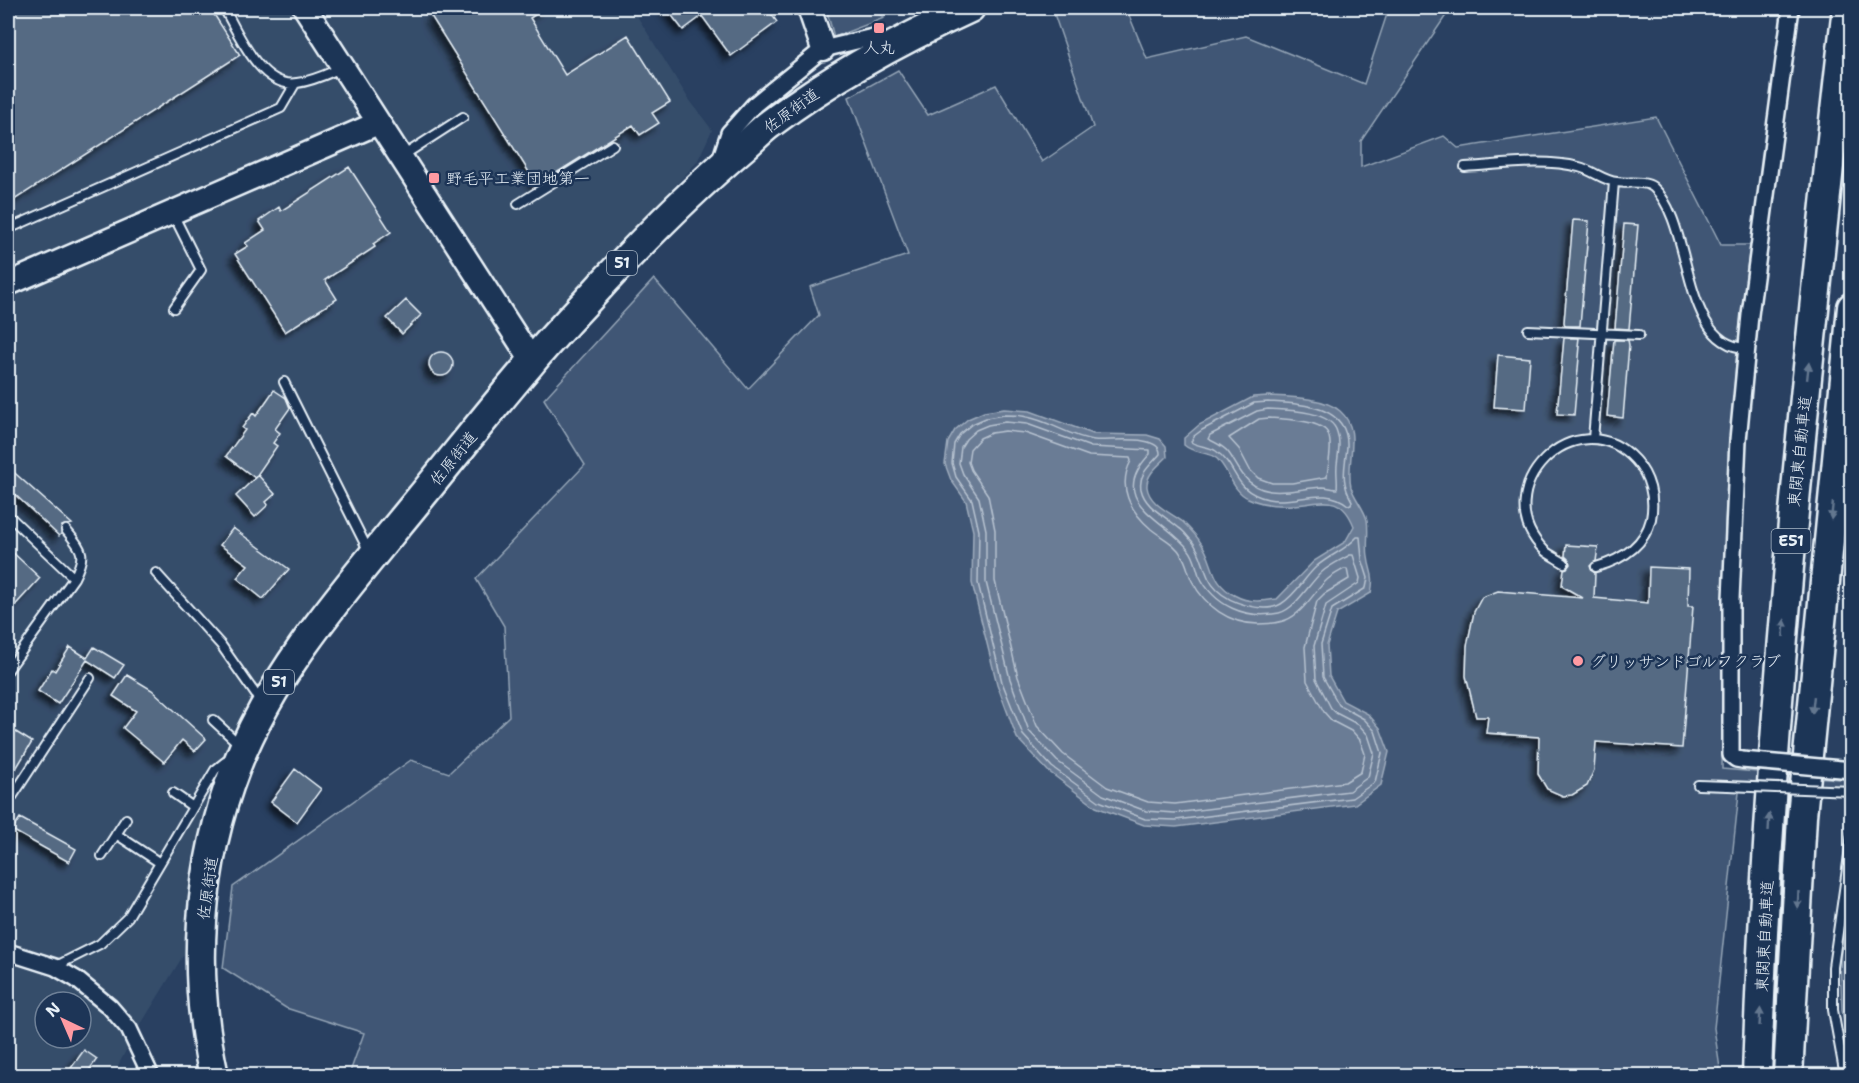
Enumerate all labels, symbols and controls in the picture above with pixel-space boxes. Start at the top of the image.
marker: 人丸 [872,21,886,35]
place label: 人丸 [863,37,895,58]
street label: 佐原街道 [759,83,823,138]
place label: 野毛平工業団地第一 [446,168,590,189]
marker: 野毛平工業団地第一 [427,171,441,185]
road number: 51 [607,251,637,275]
one-way arrow [1803,361,1813,380]
street label: 東関東自動車道 [1783,394,1816,508]
street label: 佐原街道 [425,427,482,490]
one-way arrow [1827,502,1837,521]
road number: E51 [1772,529,1810,553]
one-way arrow [1779,618,1789,637]
place label: グリッサンドゴルフクラブ [1590,651,1781,672]
marker: グリッサンドゴルフクラブ [1571,654,1585,668]
road number: 51 [264,670,294,694]
one-way arrow [1808,696,1818,715]
one-way arrow [1765,813,1774,832]
street label: 佐原街道 [193,855,222,921]
street label: 東関東自動車道 [1751,880,1778,993]
one-way arrow [1793,890,1802,909]
north arrow [33,990,93,1050]
text: N [41,998,65,1022]
one-way arrow [1755,1008,1764,1027]

